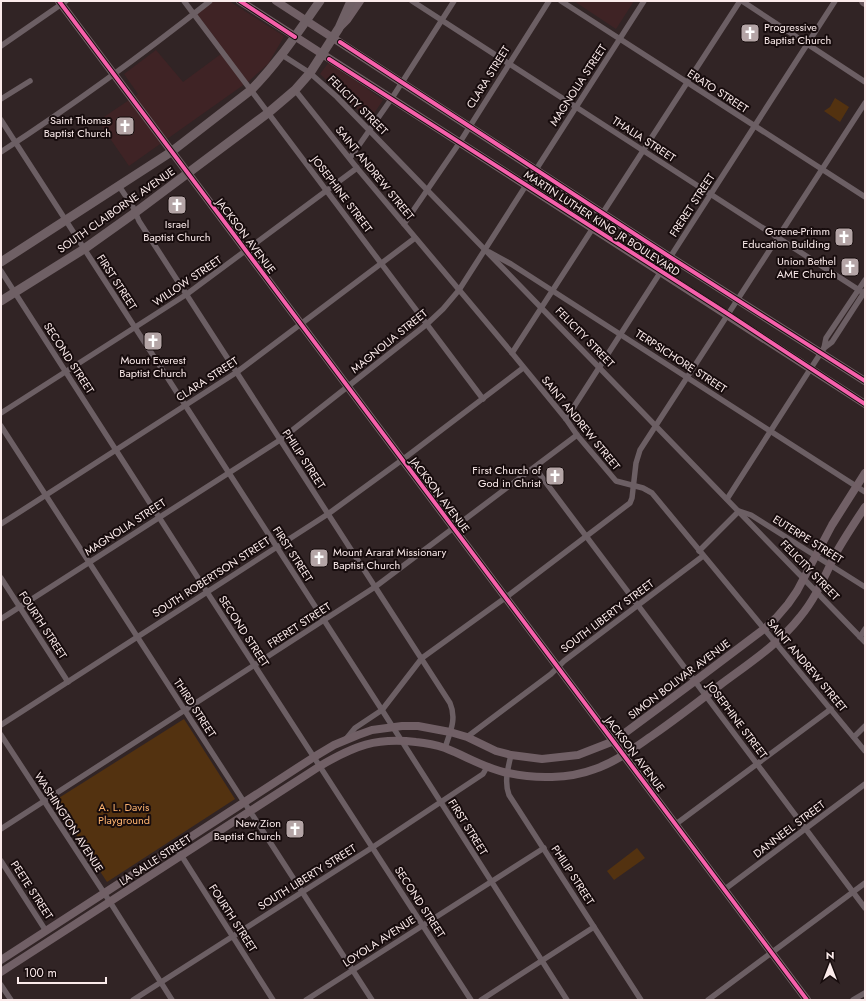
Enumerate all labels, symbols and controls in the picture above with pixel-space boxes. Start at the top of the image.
place label: Progressive Baptist Church [764,19,831,48]
church icon: Progressive Baptist Church [739,22,761,44]
street label: MAGNOLIA STREET [546,41,610,129]
street label: CLARA STREET [462,43,514,111]
street label: ERATO STREET [684,65,752,117]
street label: FELICITY STREET [324,71,392,139]
place label: Saint Thomas Baptist Church [44,112,112,141]
street label: THALIA STREET [609,112,679,166]
church icon: Saint Thomas Baptist Church [114,115,136,137]
street label: SAINT ANDREW STREET [332,122,418,224]
street label: JOSEPHINE STREET [307,151,376,236]
street label: SOUTH CLAIBORNE AVENUE [54,163,178,257]
street label: MARTIN LUTHER KING JR BOULEVARD [521,166,684,280]
street label: FRERET STREET [665,170,719,240]
street label: JACKSON AVENUE [211,193,280,277]
church icon: Israel Baptist Church [166,194,188,216]
place label: Israel Baptist Church [143,216,211,245]
place label: Grrene-Primm Education Building [742,223,830,252]
church icon: Grrene-Primm Education Building [833,226,855,248]
street label: FIRST STREET [93,251,141,313]
street label: WILLOW STREET [149,252,225,310]
place label: Union Bethel AME Church [777,253,836,282]
church icon: Union Bethel AME Church [839,256,861,278]
street label: FELICITY STREET [552,303,618,371]
street label: MAGNOLIA STREET [347,305,431,377]
street label: SECOND STREET [40,319,98,397]
street label: TERPSICHORE STREET [632,325,730,397]
church icon: Mount Everest Baptist Church [142,330,164,352]
place label: Mount Everest Baptist Church [119,352,187,381]
street label: CLARA STREET [173,353,241,405]
street label: SAINT ANDREW STREET [538,372,624,474]
street label: PHILIP STREET [279,426,329,492]
street label: JACKSON AVENUE [405,452,474,536]
place label: First Church of God in Christ [472,462,542,491]
church icon: First Church of God in Christ [544,465,566,487]
street label: MAGNOLIA STREET [81,495,169,559]
street label: EUTERPE STREET [770,511,846,567]
street label: FIRST STREET [269,523,317,585]
street label: SOUTH ROBERTSON STREET [149,533,273,621]
street label: FELICITY STREET [777,536,843,604]
place label: Mount Ararat Missionary Baptist Church [333,544,446,573]
church icon: Mount Ararat Missionary Baptist Church [308,547,330,569]
street label: SOUTH LIBERTY STREET [557,576,657,656]
street label: FOURTH STREET [15,588,71,662]
street label: SECOND STREET [215,592,273,670]
street label: FRERET STREET [264,598,334,652]
street label: SAINT ANDREW STREET [763,615,851,715]
street label: SIMON BOLIVAR AVENUE [624,635,734,723]
street label: THIRD STREET [170,675,220,741]
street label: JOSEPHINE STREET [702,677,771,762]
street label: JACKSON AVENUE [600,711,669,795]
street label: WASHINGTON AVENUE [31,769,107,875]
street label: FIRST STREET [444,796,492,858]
street label: DANNEEL STREET [750,797,828,861]
park label: A. L. Davis Playground [98,799,150,828]
place label: New Zion Baptist Church [214,815,281,844]
church icon: New Zion Baptist Church [284,818,306,840]
street label: LA SALLE STREET [116,831,194,889]
street label: SOUTH LIBERTY STREET [255,840,359,914]
street label: PHILIP STREET [548,842,598,908]
street label: PEETE STREET [7,857,57,923]
street label: SECOND STREET [391,863,449,941]
street label: FOURTH STREET [205,881,261,955]
street label: LOYOLA AVENUE [339,911,419,971]
north arrow [810,945,850,985]
text: N [826,947,834,963]
scale bar [18,959,106,985]
text: 100 m [24,964,57,982]

